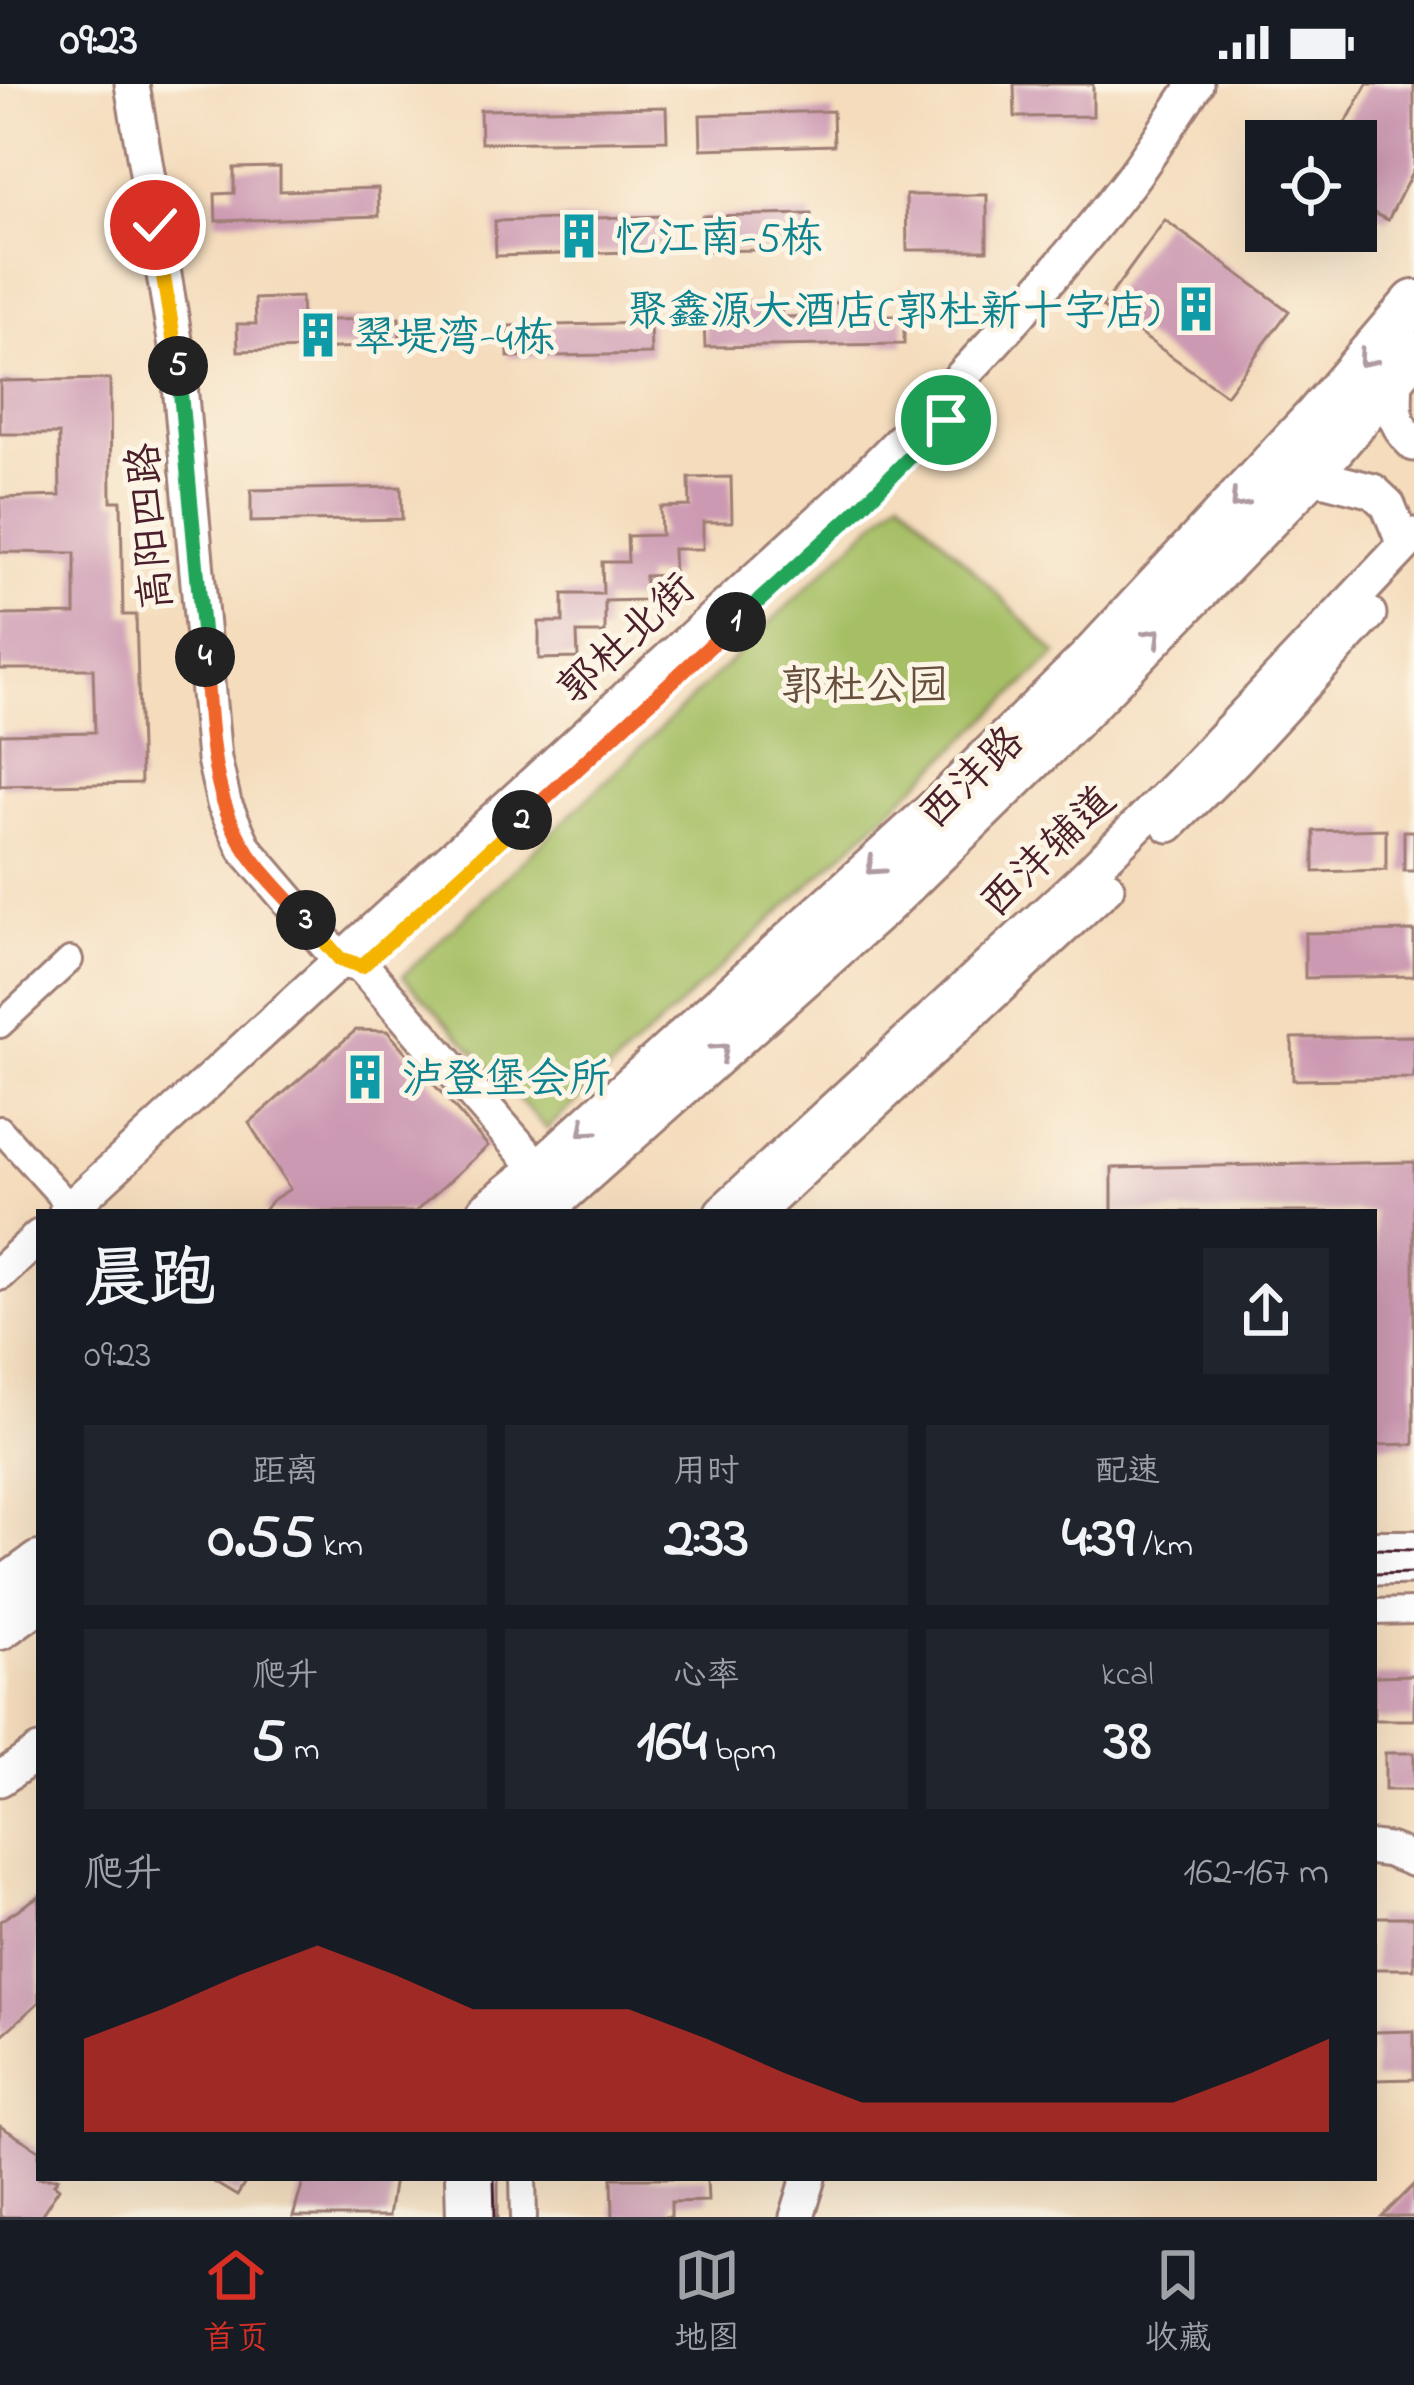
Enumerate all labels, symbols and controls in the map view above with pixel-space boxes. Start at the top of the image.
text: 09:23 [60,9,138,75]
map controls [1245,120,1377,252]
button: locate [1245,120,1377,252]
pin [104,174,206,276]
icon: check [122,192,188,258]
place label: 忆江南-5栋 [615,210,823,271]
building icon: 忆江南-5栋 [554,211,604,261]
place label: 聚鑫源大酒店(郭杜新十字店) [626,283,1160,344]
building icon: 聚鑫源大酒店(郭杜新十字店) [1171,284,1221,334]
place label: 翠堤湾-4栋 [354,309,555,370]
building icon: 翠堤湾-4栋 [293,310,343,360]
pin: 5 [148,336,208,396]
text: 5 [169,342,187,390]
one-way arrow [1358,345,1380,367]
pin [895,369,997,471]
icon: arrive [913,387,979,453]
street label: 高阳四路 [115,440,190,613]
one-way arrow [1231,488,1252,509]
street label: 郭杜北街 [546,561,710,720]
pin: 1 [706,592,766,652]
text: 1 [731,598,741,646]
pin: 4 [175,627,235,687]
one-way arrow [1139,628,1161,649]
text: 4 [198,633,212,681]
park label: 郭杜公园 [781,658,949,719]
street label: 西沣路 [907,714,1040,845]
street label: 西沣辅道 [968,773,1131,934]
pin: 2 [492,790,552,850]
text: 2 [514,796,530,844]
one-way arrow [867,853,888,874]
pin: 3 [276,890,336,950]
text: 3 [299,896,313,944]
one-way arrow [707,1044,728,1065]
place label: 泸登堡会所 [401,1051,611,1112]
building icon: 泸登堡会所 [340,1052,390,1102]
one-way arrow [578,1115,599,1137]
text: 晨跑 [84,1235,216,1331]
button: share [1203,1248,1329,1374]
text: 09:23 [84,1328,151,1385]
text: 距离 [253,1449,319,1497]
text: 用时 [674,1449,740,1497]
text: 配速 [1095,1449,1161,1497]
text: 0.55 [208,1497,315,1584]
text: 2:33 [664,1497,749,1584]
text: 4:39 [1062,1497,1135,1584]
text: km [315,1523,363,1571]
text: /km [1135,1523,1193,1571]
text: kcal [1101,1652,1154,1700]
text: 爬升 [253,1653,319,1701]
text: 心率 [674,1653,740,1701]
text: 38 [1104,1700,1151,1787]
text: 5 [251,1701,286,1788]
text: 164 [637,1701,707,1788]
text: m [286,1727,320,1775]
text: bpm [707,1727,776,1775]
text: 162–167 m [1183,1845,1329,1902]
text: 爬升 [84,1847,162,1904]
tab: 首页 [203,2242,269,2364]
tab: 地图 [674,2242,740,2364]
tab: 收藏 [1145,2242,1211,2364]

